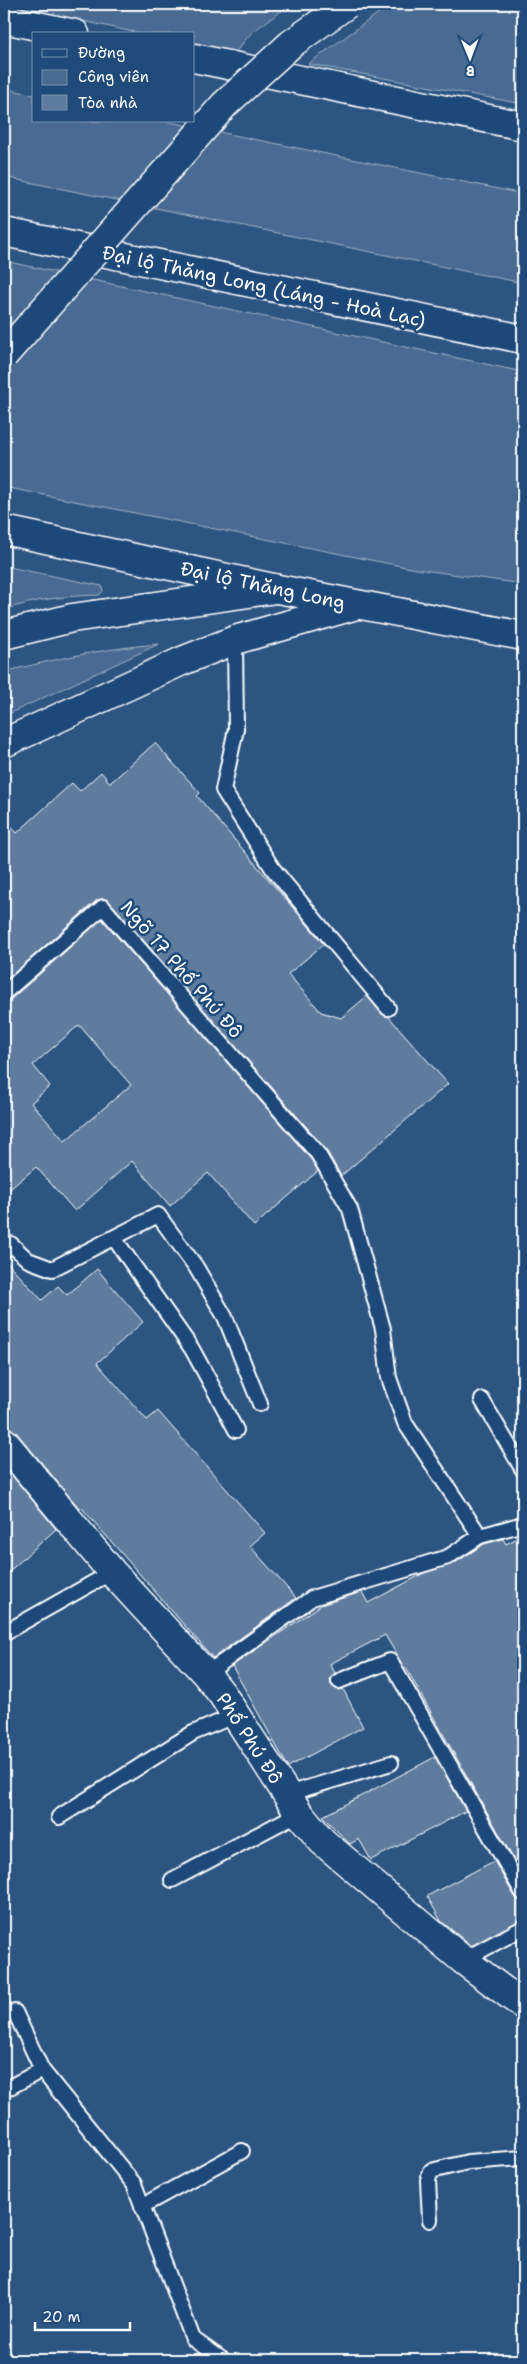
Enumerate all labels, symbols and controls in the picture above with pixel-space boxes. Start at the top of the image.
legend [32,32,195,122]
north arrow [444,32,494,82]
text: Đường [78,43,125,63]
text: B [465,62,475,80]
text: Công viên [78,67,149,87]
text: Tòa nhà [78,93,138,113]
street label: Đại lộ Thăng Long (Láng - Hoà Lạc) [100,240,428,333]
street label: Đại lộ Thăng Long [178,556,348,615]
street label: Ngõ 17 Phố Phú Đô [115,895,248,1043]
street label: Phố Phú Đô [211,1688,288,1789]
scale bar [35,2299,130,2331]
text: 20 m [42,2307,81,2327]

